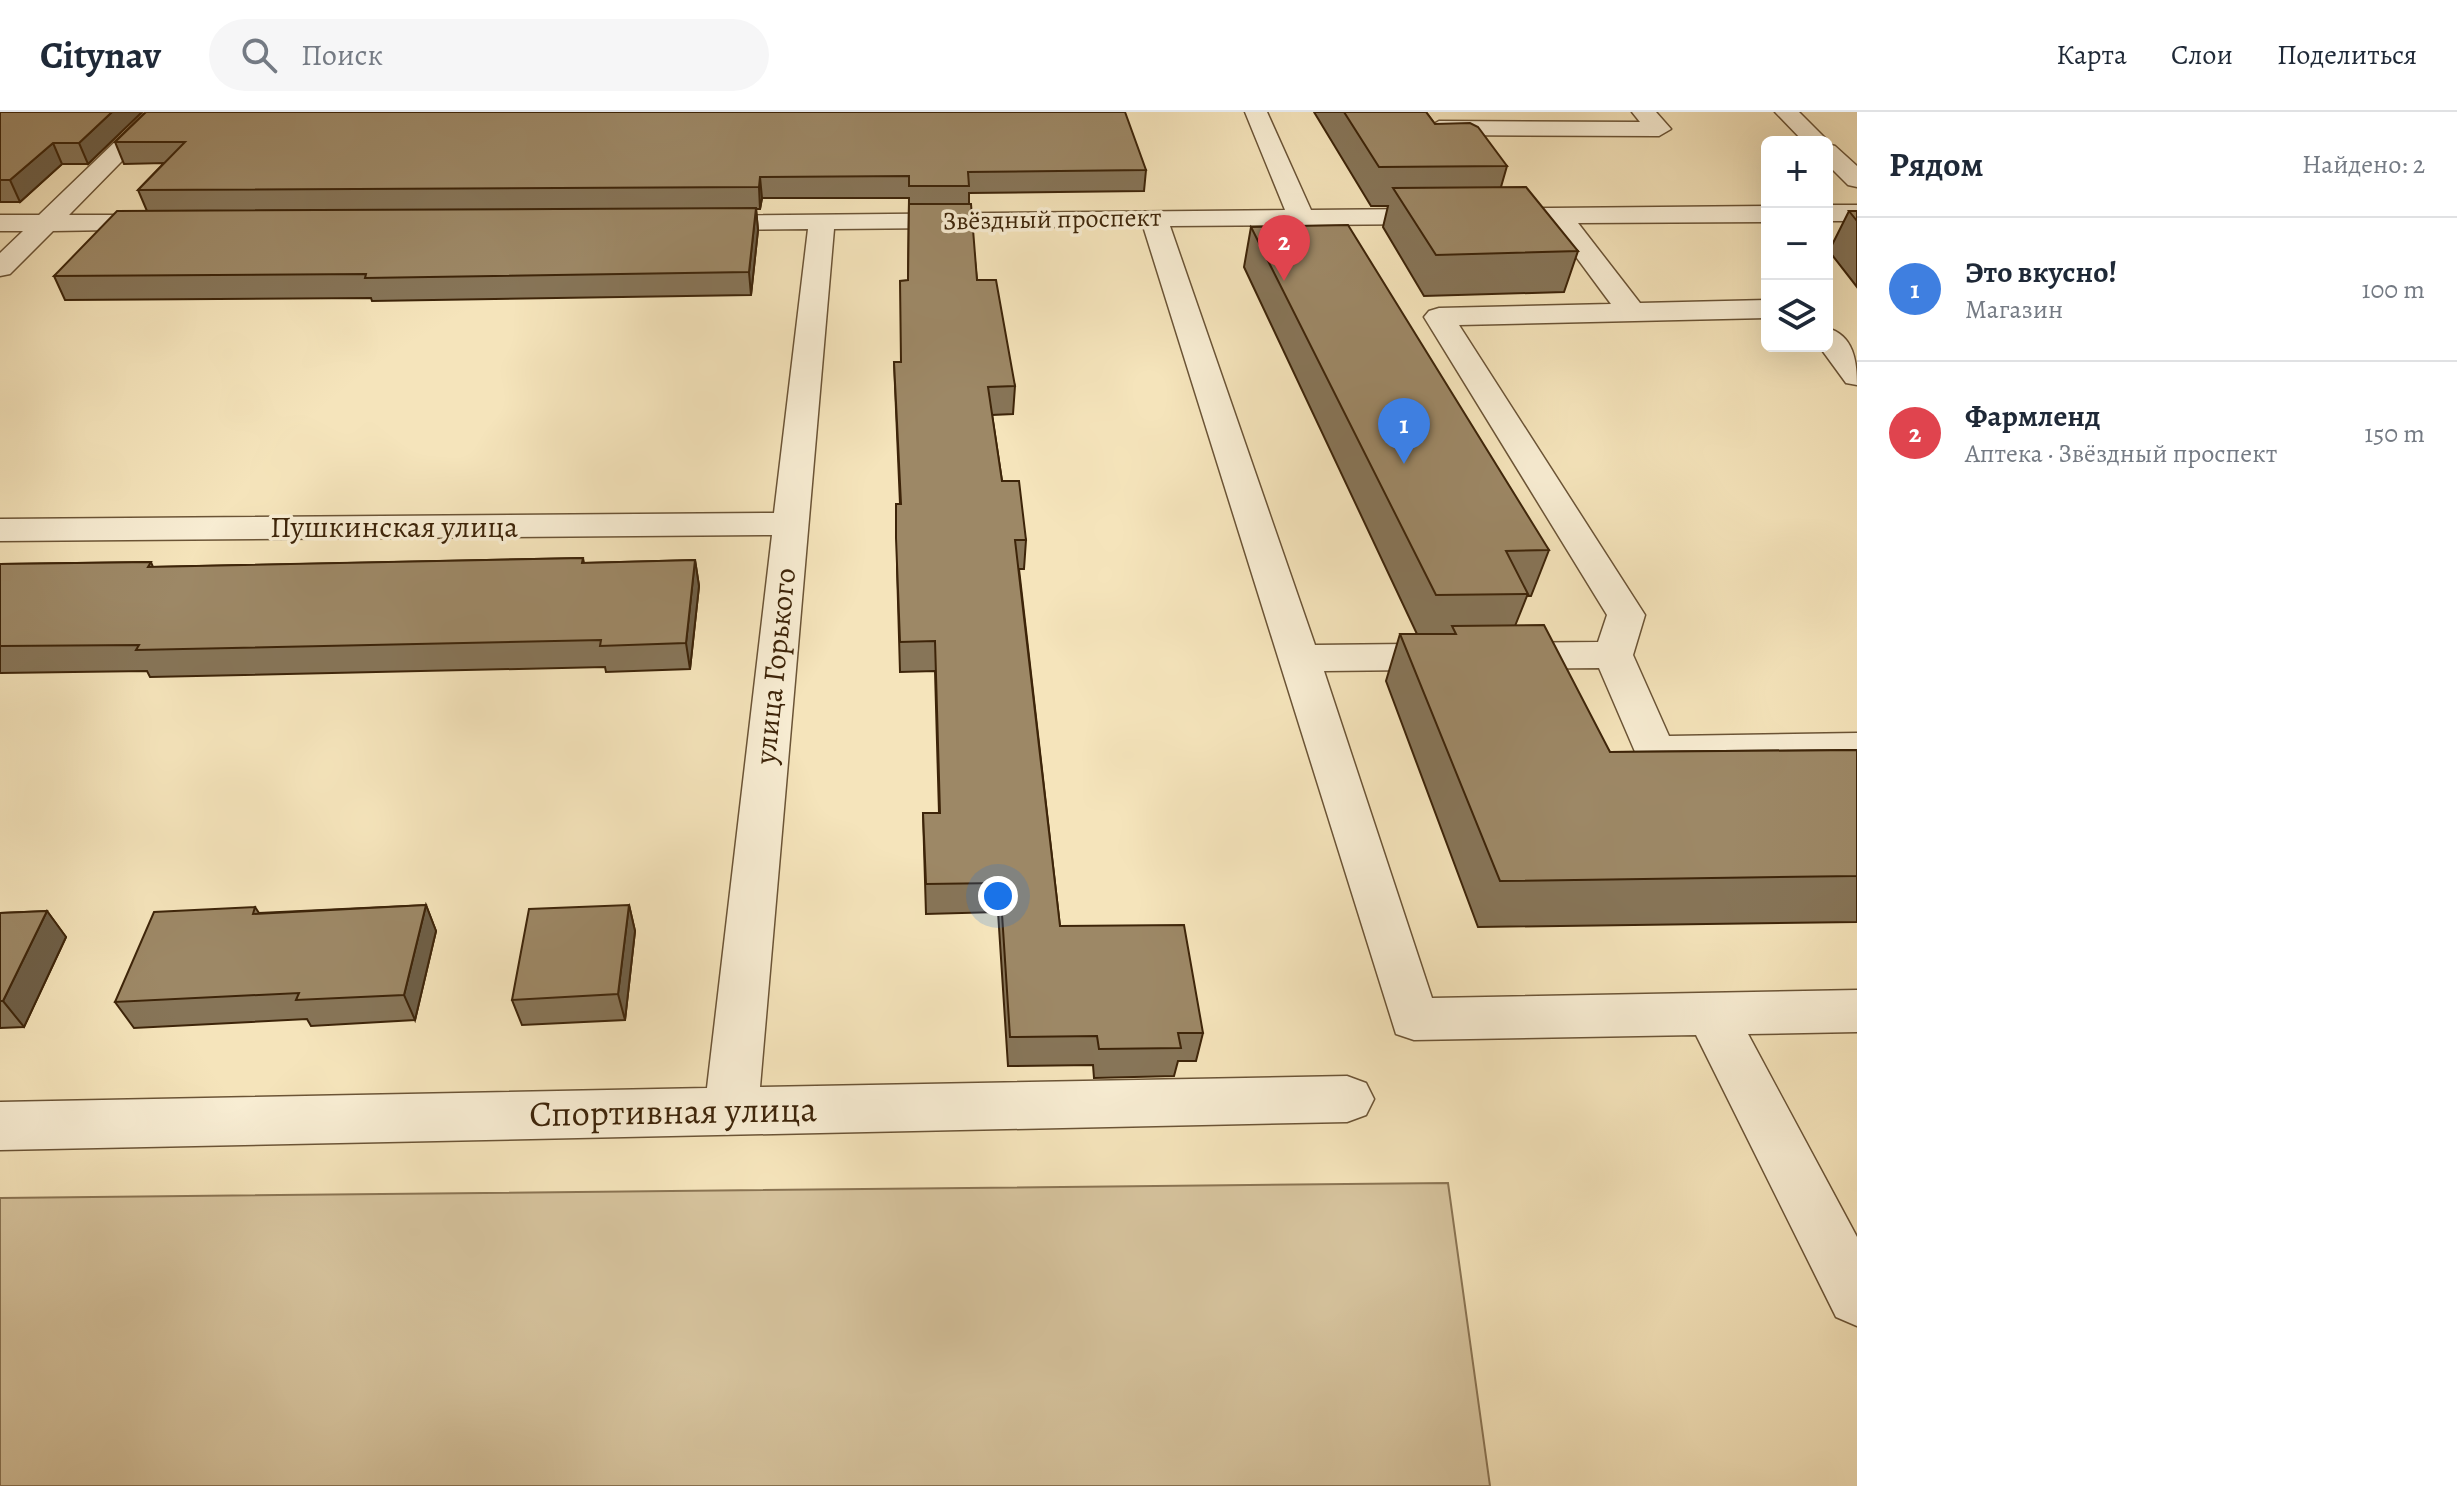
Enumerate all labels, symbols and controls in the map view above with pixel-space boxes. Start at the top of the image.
search box [209,19,769,91]
text: Citynav [40,29,161,81]
icon: search [237,33,281,77]
text: Поиск [301,35,383,75]
text: Карта [2056,36,2127,74]
text: Слои [2171,36,2233,74]
text: Поделиться [2277,36,2417,74]
map controls [1761,136,1833,352]
button: + [1761,136,1833,208]
text: Рядом [1889,141,1983,188]
text: Найдено: 2 [2302,147,2425,182]
street label: Звёздный проспект [942,200,1162,238]
button: − [1761,208,1833,280]
pin: 2 [1258,215,1310,281]
text: Это вкусно! [1965,252,2117,292]
text: 1 [1910,272,1920,307]
text: 100 m [2362,272,2425,307]
button: layers [1761,280,1833,352]
text: Магазин [1965,292,2063,327]
text: Фармленд [1965,396,2100,436]
pin: 1 [1378,398,1430,464]
text: 2 [1909,416,1921,451]
text: 150 m [2364,416,2425,451]
text: Аптека · Звёздный проспект [1965,436,2277,471]
street label: Пушкинская улица [270,507,518,547]
street label: улица Горького [745,566,805,767]
your location [978,876,1018,916]
street label: Спортивная улица [529,1084,818,1138]

